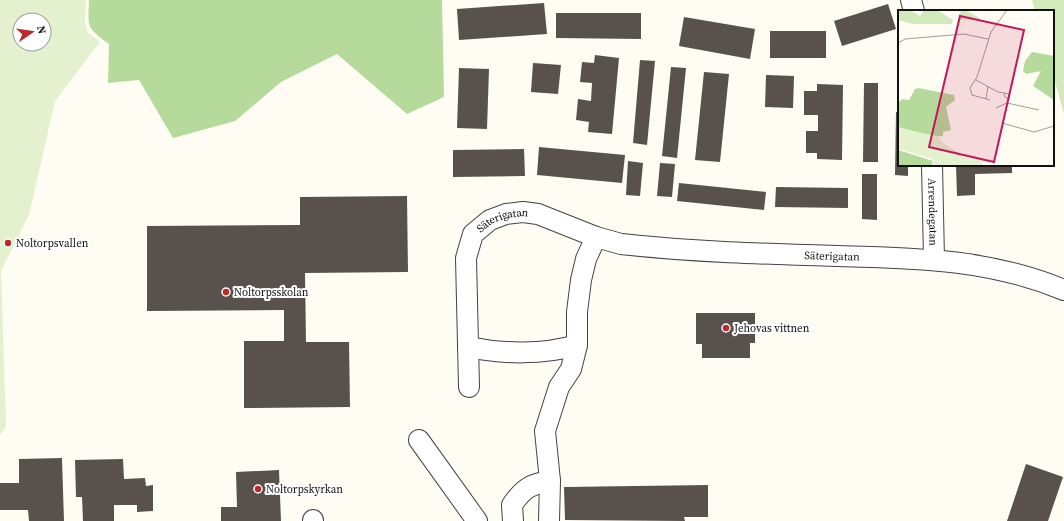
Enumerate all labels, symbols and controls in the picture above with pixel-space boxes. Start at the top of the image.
inset map [898,10,1054,166]
north arrow [12,12,52,52]
text: N [33,24,49,35]
street label: Arrendegatan [925,178,941,246]
street label: Säterigatan [473,204,530,236]
place label: Noltorpsvallen [16,236,89,251]
marker: Noltorpsvallen [3,238,13,248]
street label: Säterigatan [804,248,860,264]
place label: Noltorpsskolan [234,285,309,300]
marker: Noltorpsskolan [221,287,231,297]
place label: Jehovas vittnen [733,321,810,336]
marker: Jehovas vittnen [721,323,731,333]
place label: Noltorpskyrkan [266,482,343,497]
marker: Noltorpskyrkan [253,484,263,494]

